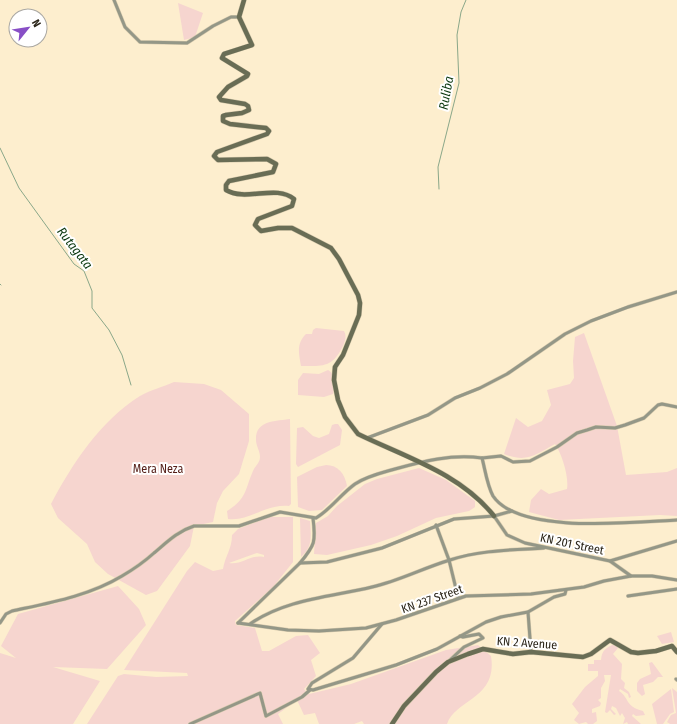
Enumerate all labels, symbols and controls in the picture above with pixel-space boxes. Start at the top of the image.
north arrow [8,8,48,48]
text: N [29,17,44,29]
water label: Ruliba [436,75,456,111]
water label: Rutagata [54,224,96,272]
park label: Mera Neza [133,462,183,476]
street label: KN 201 Street [539,530,605,558]
street label: KN 237 Street [399,582,465,616]
street label: KN 2 Avenue [496,634,558,652]

